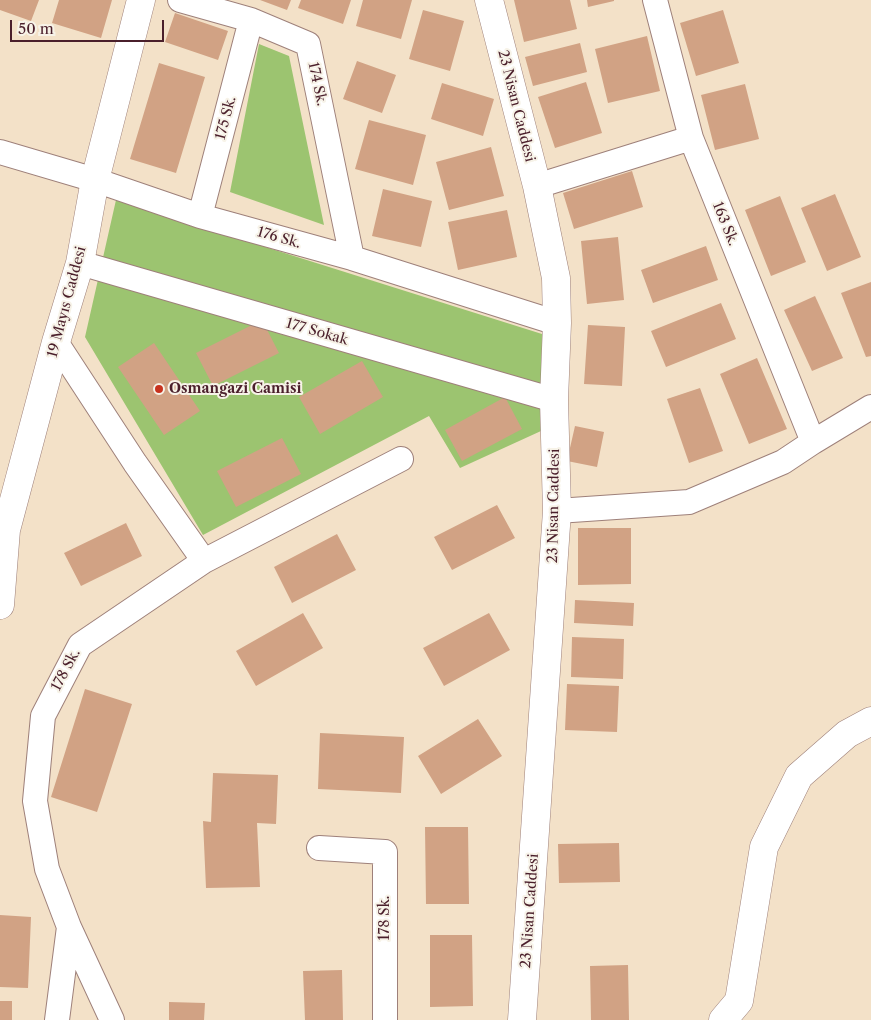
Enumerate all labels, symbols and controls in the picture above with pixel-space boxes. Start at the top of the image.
scale bar [12,10,166,42]
text: 50 m [18,19,54,38]
street label: 23 Nisan Caddesi [494,48,538,164]
street label: 174 Sk. [304,61,330,107]
street label: 175 Sk. [212,94,240,142]
street label: 163 Sk. [709,200,741,248]
street label: 176 Sk. [255,224,303,252]
street label: 19 Mayıs Caddesi [44,245,90,359]
street label: 177 Sokak [284,315,350,349]
place label: Osmangazi Camisi [169,381,302,397]
marker: Osmangazi Camisi [153,383,165,395]
street label: 23 Nisan Caddesi [545,449,563,563]
street label: 178 Sk. [48,646,84,694]
street label: 23 Nisan Caddesi [518,853,542,969]
street label: 178 Sk. [377,896,393,940]

